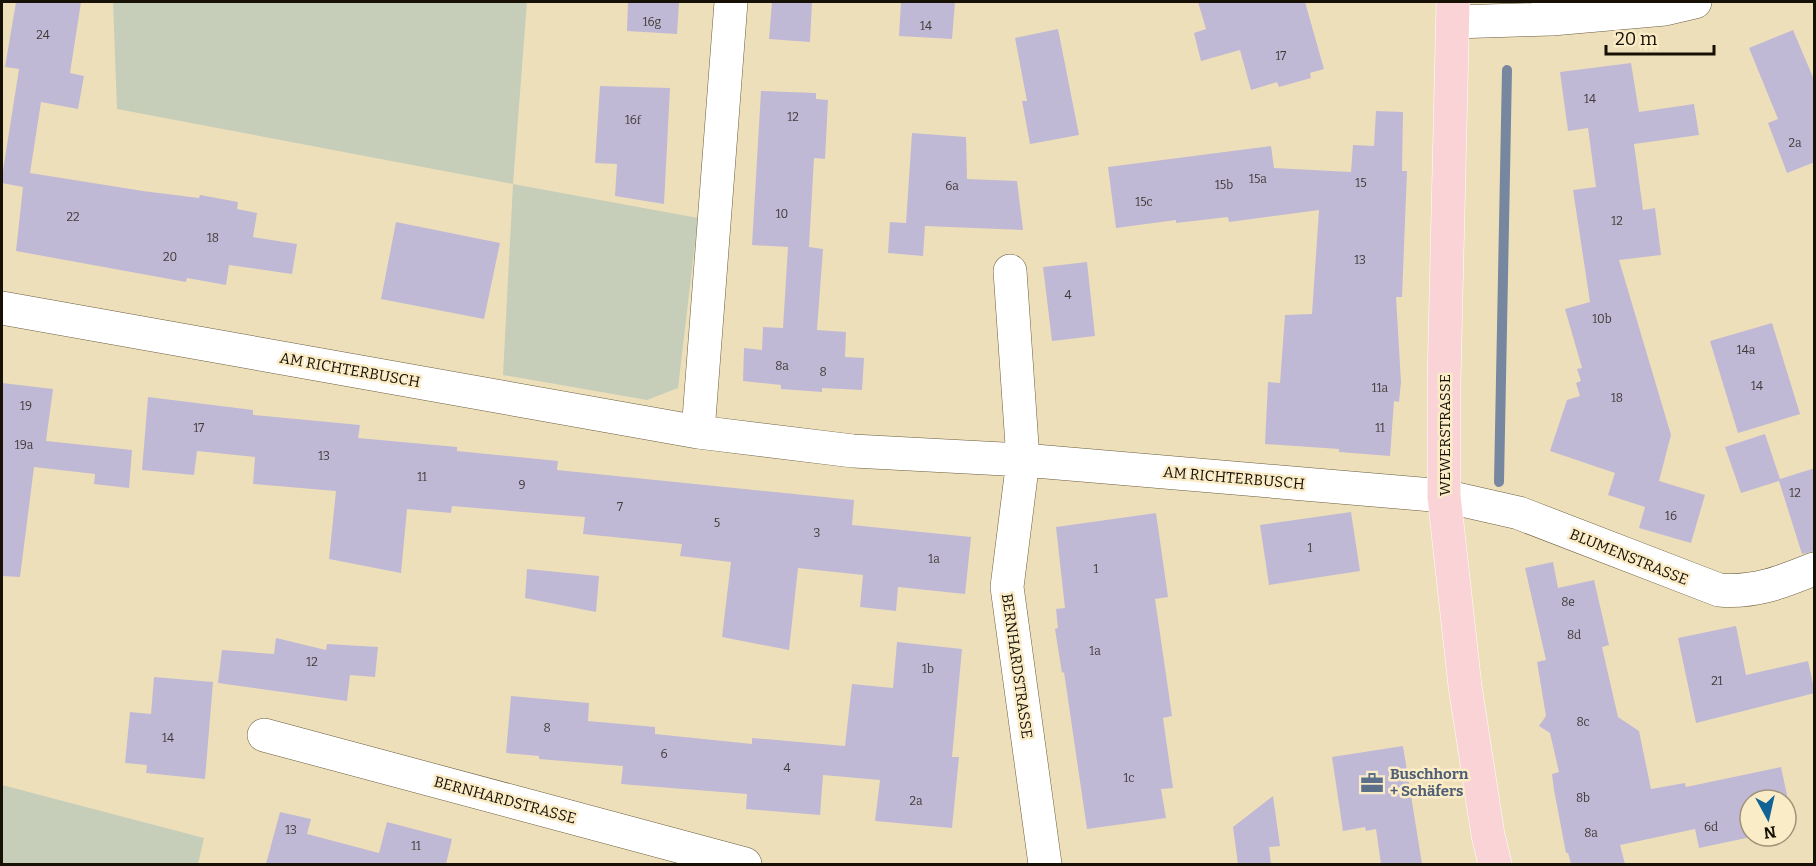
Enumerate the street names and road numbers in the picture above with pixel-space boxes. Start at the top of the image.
street label: AM RICHTERBUSCH [278,349,422,391]
street label: WEWERSTRASSE [1436,374,1454,496]
street label: AM RICHTERBUSCH [1162,463,1306,493]
street label: BLUMENSTRASSE [1567,525,1691,589]
street label: BERNHARDSTRASSE [998,592,1036,740]
street label: BERNHARDSTRASSE [432,772,578,828]

